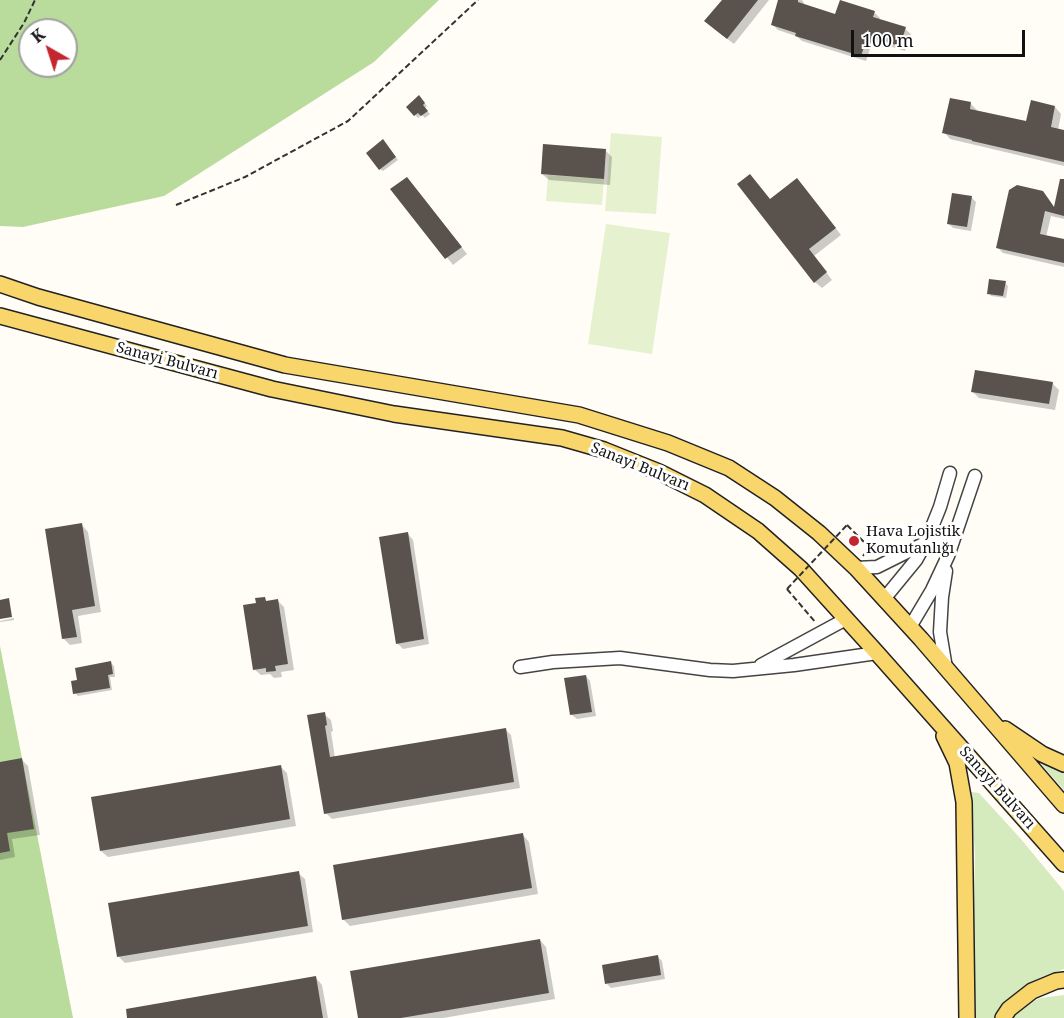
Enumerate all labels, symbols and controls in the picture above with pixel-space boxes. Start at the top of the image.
north arrow [18,18,78,78]
scale bar [854,18,1028,56]
text: K [26,23,49,48]
text: 100 m [862,28,914,52]
street label: Sanayi Bulvarı [114,339,220,383]
street label: Sanayi Bulvarı [588,439,692,495]
place label: Hava Lojistik Komutanlığı [866,523,960,558]
marker: Hava Lojistik Komutanlığı [847,534,861,548]
street label: Sanayi Bulvarı [955,743,1039,833]

